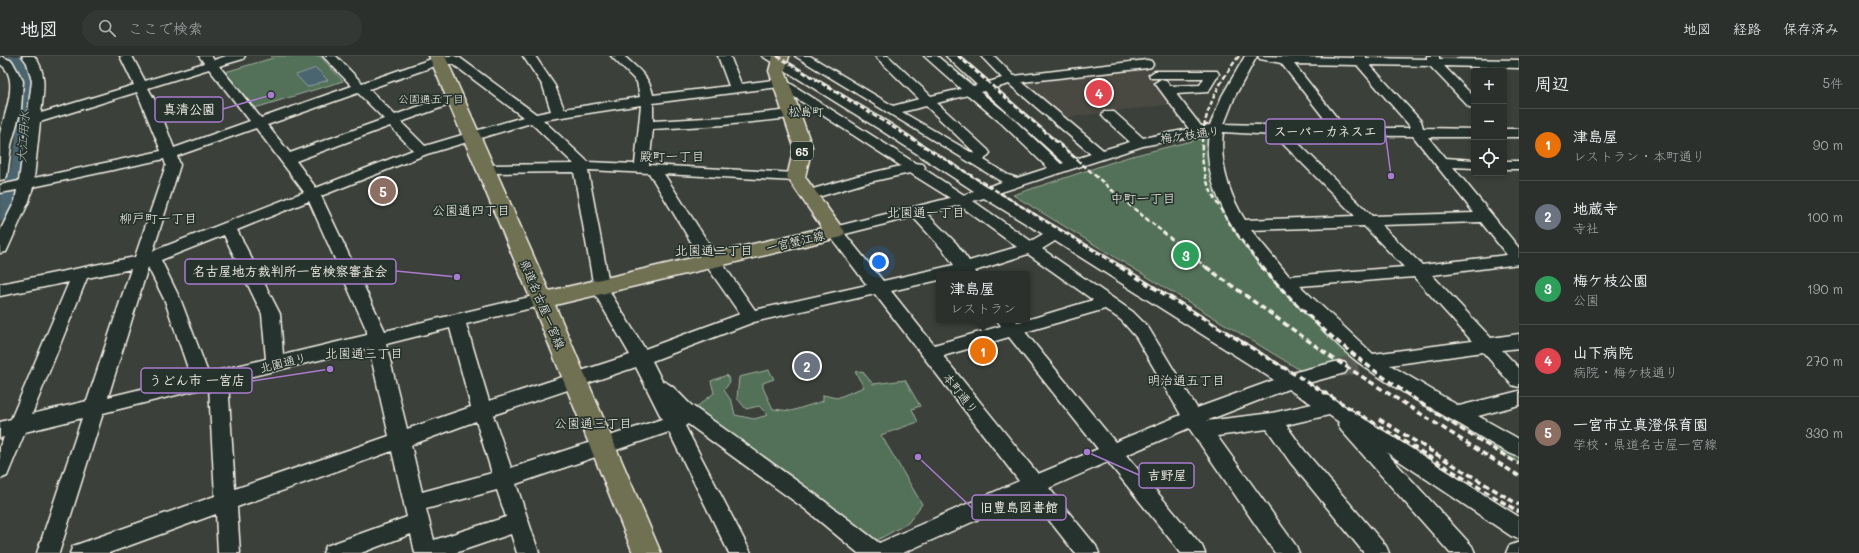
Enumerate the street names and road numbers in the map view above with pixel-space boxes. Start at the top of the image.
street label: 梅ケ枝通り [1159,122,1221,146]
road number: 65 [791,142,813,160]
street label: 一宮蟹江線 [764,226,826,256]
street label: 県道名古屋一宮線 [517,257,569,351]
street label: 北園通り [258,348,308,376]
street label: 本町通り [940,369,982,417]

